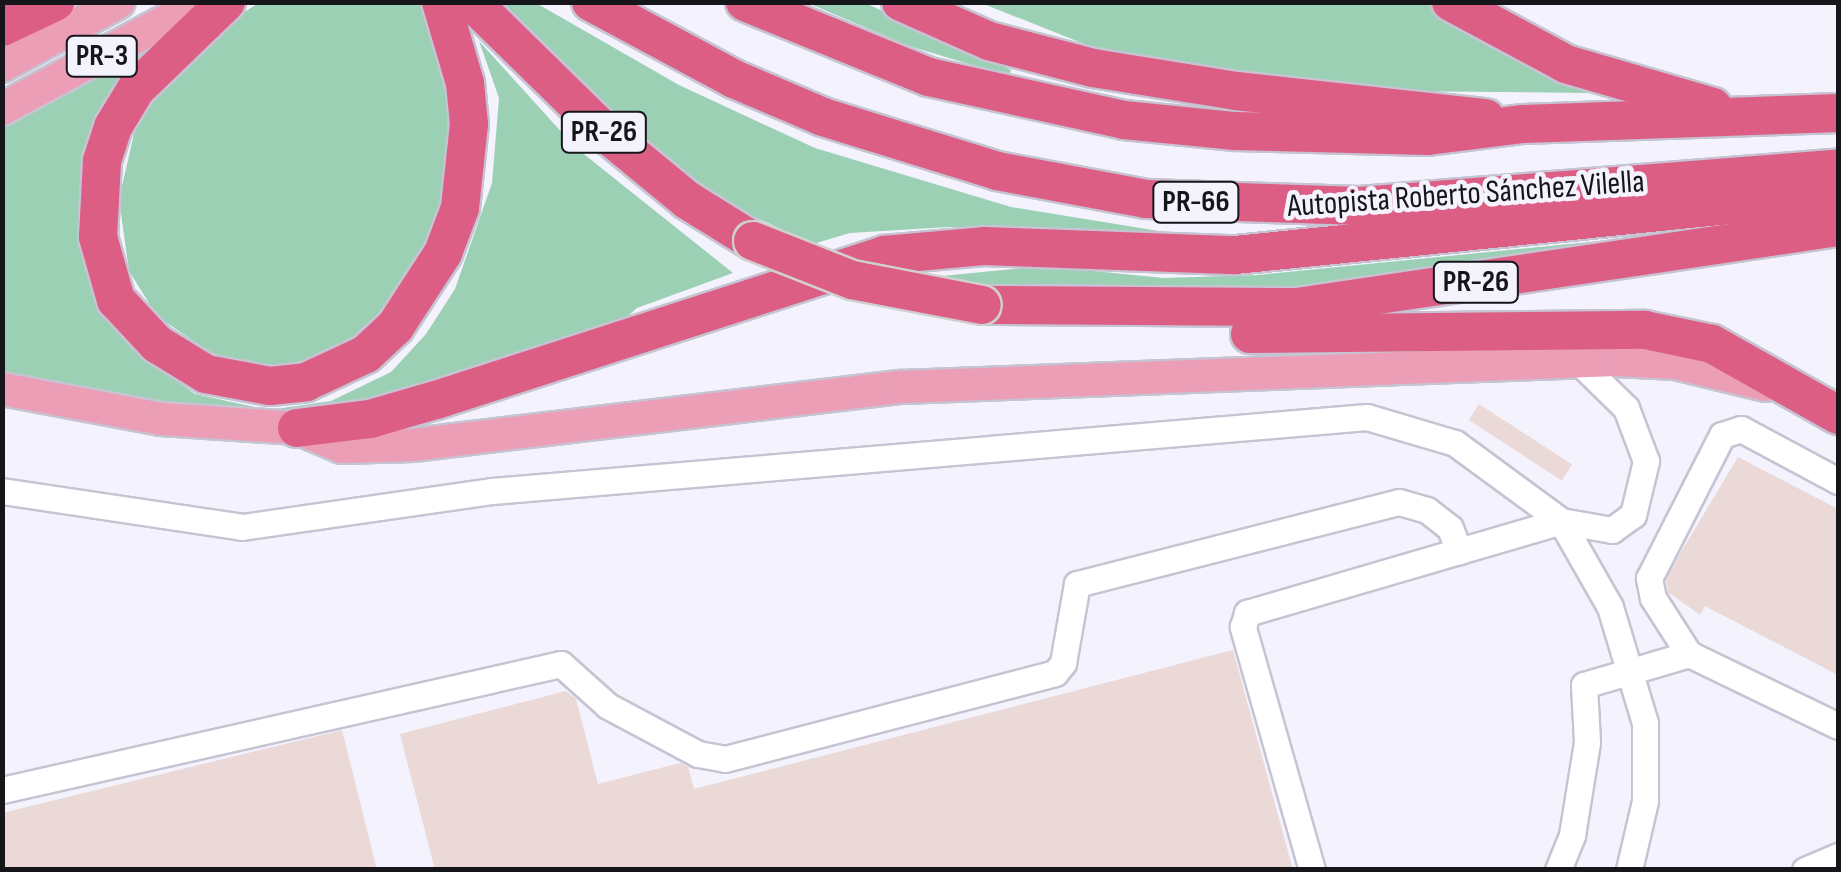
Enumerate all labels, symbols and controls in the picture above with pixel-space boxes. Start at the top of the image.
road number: PR-3 [64,31,140,81]
road number: PR-26 [559,107,649,157]
street label: Autopista Roberto Sánchez Vilella [1286,163,1646,227]
road number: PR-66 [1151,177,1241,227]
road number: PR-26 [1431,257,1521,307]

